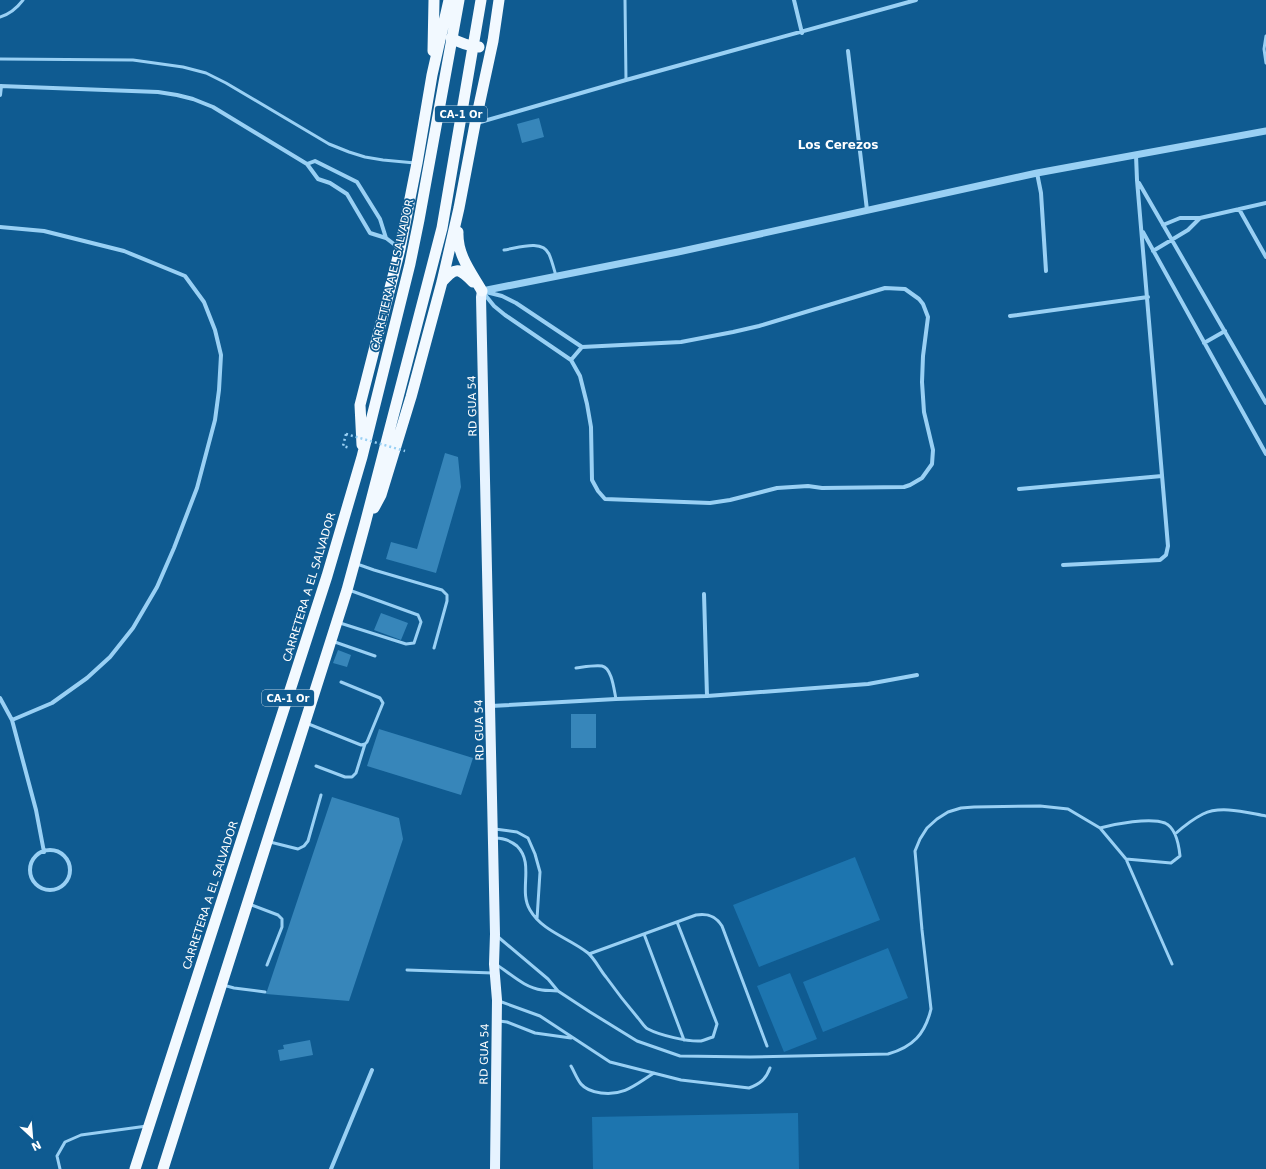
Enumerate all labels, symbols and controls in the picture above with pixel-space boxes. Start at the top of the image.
road number: CA-1 Or [435,106,487,122]
district label: Los Cerezos [798,138,878,152]
street label: CARRETERA A EL SALVADOR [369,197,416,352]
street label: RD GUA 54 [465,375,480,437]
street label: CARRETERA A EL SALVADOR [281,510,339,663]
road number: CA-1 Or [262,690,314,706]
street label: RD GUA 54 [472,699,487,761]
street label: CARRETERA A EL SALVADOR [180,819,241,971]
street label: RD GUA 54 [477,1023,492,1085]
north arrow [12,1117,52,1157]
text: N [29,1138,43,1153]

